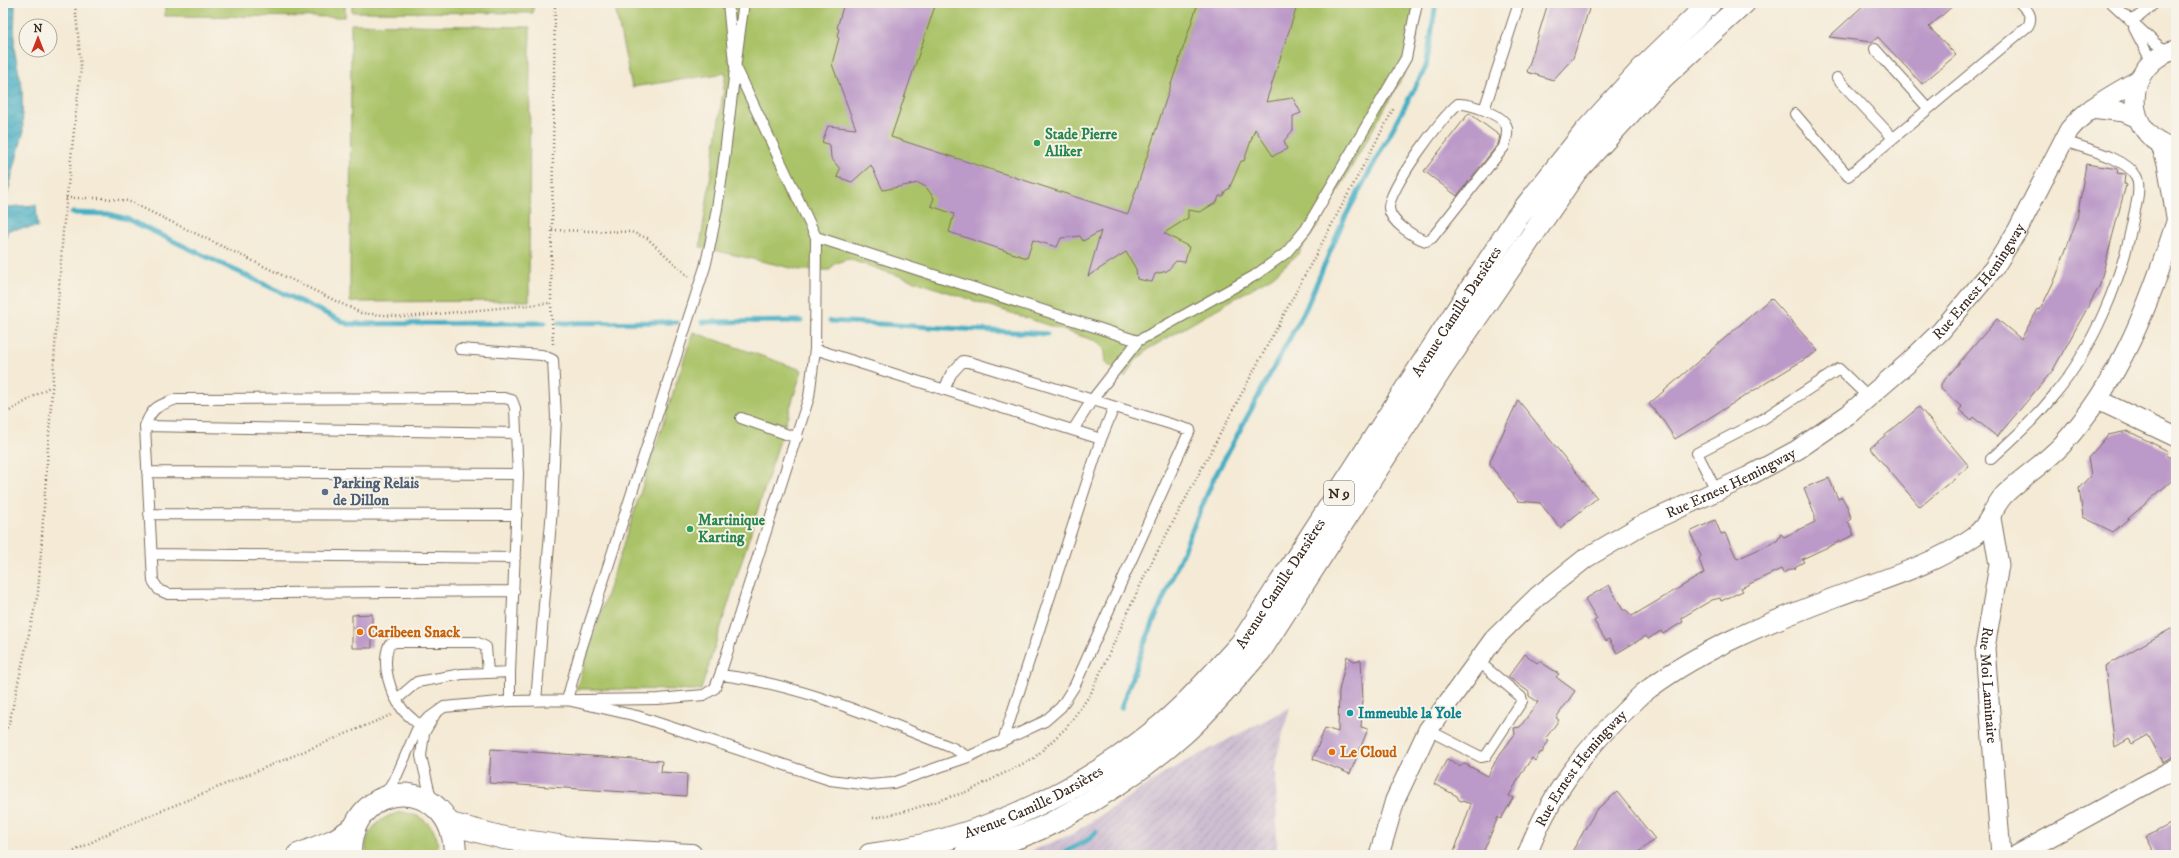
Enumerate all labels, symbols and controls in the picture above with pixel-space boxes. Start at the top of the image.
north arrow [18,18,58,58]
text: N [33,22,43,36]
place label: Stade Pierre Aliker [1044,125,1118,161]
marker: Stade Pierre Aliker [1032,138,1042,148]
street label: Rue Ernest Hemingway [1929,219,2030,344]
street label: Avenue Camille Darsières [1407,243,1506,380]
street label: Rue Ernest Hemingway [1663,443,1800,523]
place label: Parking Relais de Dillon [333,474,419,510]
road number: N 9 [1324,481,1354,505]
marker: Parking Relais de Dillon [320,487,330,497]
place label: Martinique Karting [698,511,766,547]
street label: Avenue Camille Darsières [1231,515,1330,652]
marker: Martinique Karting [685,524,695,534]
place label: Caribeen Snack [368,623,461,642]
street label: Rue Moi Laminaire [1975,625,2001,744]
marker: Caribeen Snack [355,627,365,637]
place label: Immeuble la Yole [1358,704,1462,723]
street label: Rue Ernest Hemingway [1531,705,1631,830]
marker: Immeuble la Yole [1345,708,1355,718]
place label: Le Cloud [1340,743,1397,762]
marker: Le Cloud [1327,747,1337,757]
street label: Avenue Camille Darsières [962,761,1107,843]

